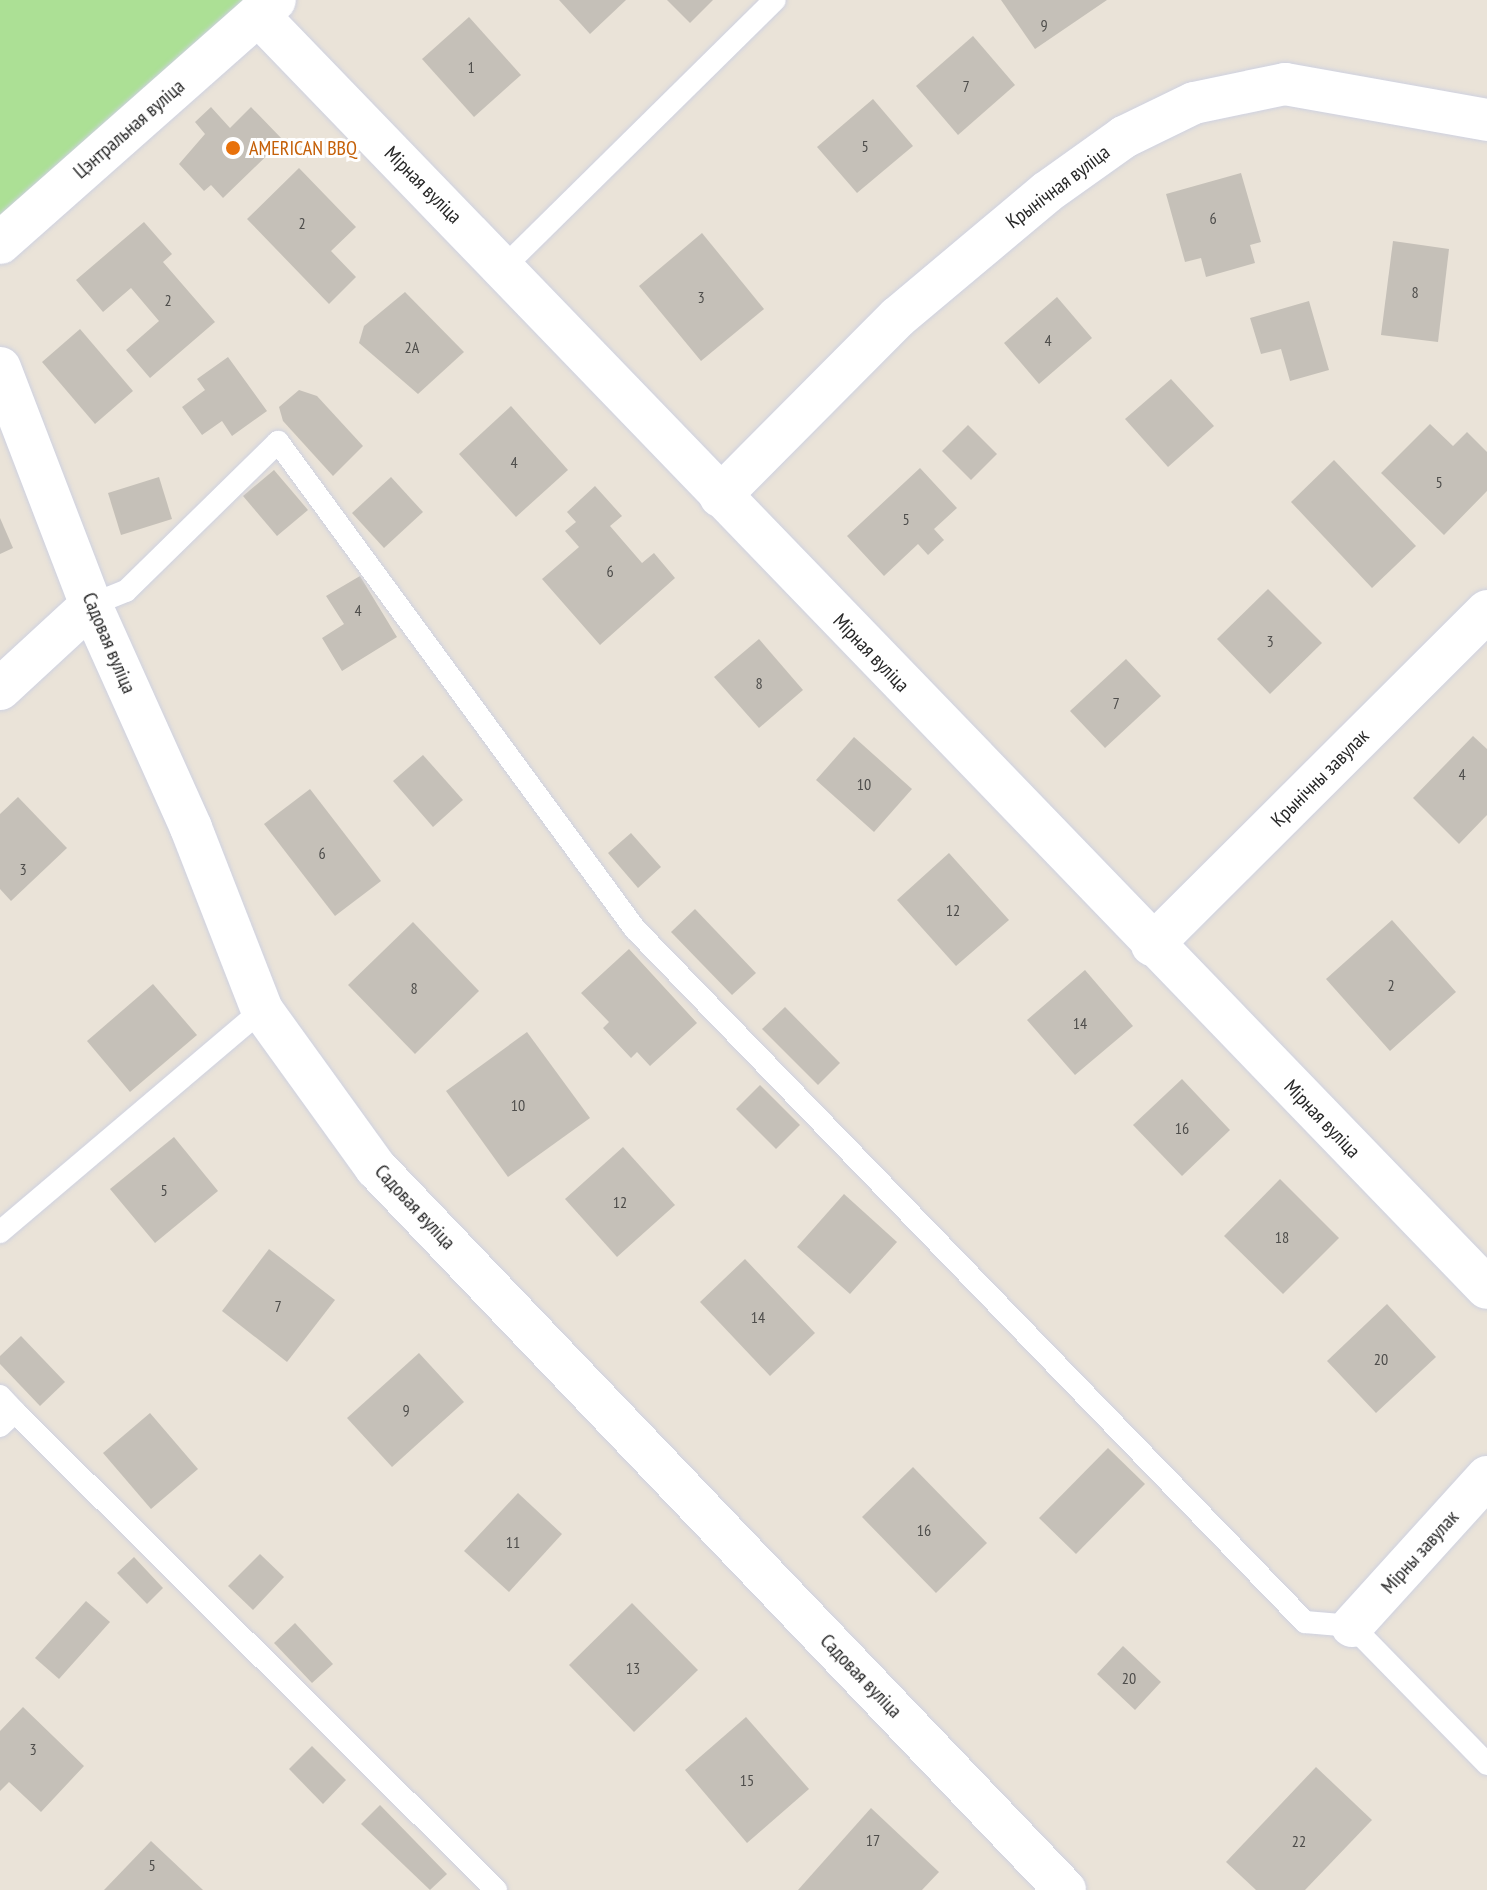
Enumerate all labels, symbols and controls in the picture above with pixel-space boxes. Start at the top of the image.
house number: 9 [1040,15,1048,35]
house number: 1 [467,57,475,77]
street label: Цэнтральная вуліца [69,74,189,184]
house number: 7 [962,76,970,96]
place label: AMERICAN BBQ [249,136,357,160]
house number: 5 [861,136,869,156]
marker: AMERICAN BBQ [224,139,242,157]
street label: Крынічная вуліца [1001,140,1115,234]
street label: Мірная вуліца [379,141,467,229]
house number: 6 [1209,208,1217,228]
house number: 2 [298,213,306,233]
house number: 8 [1411,282,1419,302]
house number: 3 [697,287,705,307]
house number: 2 [164,290,172,310]
house number: 4 [1044,330,1052,350]
house number: 2А [405,337,419,357]
house number: 4 [510,452,518,472]
house number: 5 [1435,472,1443,492]
house number: 5 [902,509,910,529]
house number: 6 [606,561,614,581]
street label: Садовая вуліца [77,589,141,697]
house number: 4 [354,600,362,620]
street label: Мірная вуліца [828,609,914,697]
house number: 3 [1266,631,1274,651]
house number: 8 [755,673,763,693]
house number: 7 [1112,693,1120,713]
street label: Крынічны завулак [1266,724,1374,832]
house number: 4 [1458,764,1466,784]
house number: 10 [857,774,871,794]
house number: 6 [318,843,326,863]
house number: 3 [19,859,27,879]
house number: 12 [946,900,960,920]
house number: 2 [1387,975,1395,995]
house number: 8 [410,978,418,998]
house number: 14 [1073,1013,1087,1033]
street label: Мірная вуліца [1279,1075,1365,1163]
house number: 10 [511,1095,525,1115]
house number: 16 [1175,1118,1189,1138]
street label: Садовая вуліца [370,1160,460,1254]
house number: 5 [160,1180,168,1200]
house number: 12 [613,1192,627,1212]
house number: 18 [1275,1227,1289,1247]
house number: 7 [274,1296,282,1316]
house number: 14 [751,1307,765,1327]
house number: 20 [1374,1349,1388,1369]
house number: 9 [402,1400,410,1420]
street label: Мірны завулак [1376,1505,1464,1599]
house number: 16 [917,1520,931,1540]
house number: 11 [506,1532,520,1552]
street label: Садовая вуліца [815,1629,907,1723]
house number: 13 [626,1658,640,1678]
house number: 20 [1122,1668,1136,1688]
house number: 3 [29,1739,37,1759]
house number: 15 [740,1770,754,1790]
house number: 17 [866,1830,880,1850]
house number: 22 [1292,1831,1306,1851]
house number: 5 [148,1855,156,1875]

